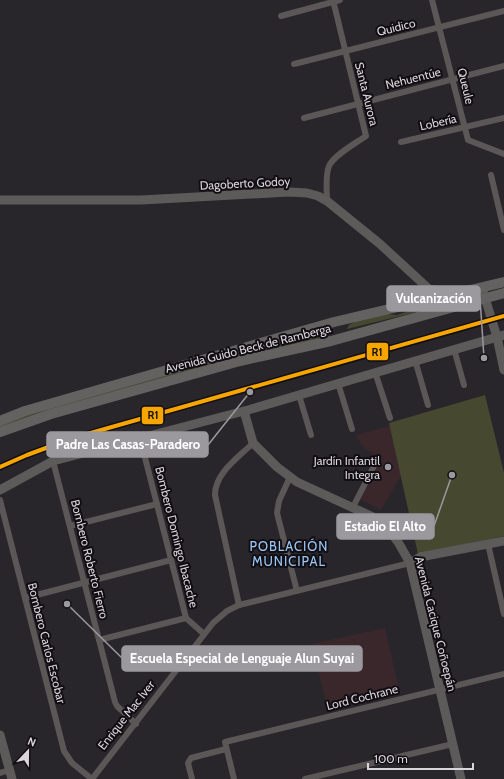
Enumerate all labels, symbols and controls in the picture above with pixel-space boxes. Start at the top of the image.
street label: Quidico [375,15,417,39]
street label: Santa Aurora [352,61,382,128]
street label: Nehuentúe [384,64,442,92]
street label: Queule [454,66,478,106]
street label: Lobería [418,110,458,134]
street label: Dagoberto Godoy [199,173,291,193]
callout: Vulcanización [387,286,480,311]
text: Vulcanización [395,290,473,306]
street label: Avenida Guido Beck de Ramberga [164,320,333,376]
line badge: R1 [366,342,389,361]
text: R1 [372,345,382,359]
line badge: R1 [141,406,164,425]
text: R1 [148,408,158,422]
callout: Padre Las Casas-Paradero [47,432,208,457]
text: Padre Las Casas-Paradero [56,436,201,452]
place label: Jardín Infantil Integra [313,453,380,482]
marker: Jardín Infantil Integra [383,462,393,472]
street label: Bombero Domingo Ibacache [152,465,202,609]
street label: Bombero Roberto Fierro [68,498,112,621]
callout: Estadio El Alto [337,514,434,539]
text: Estadio El Alto [344,518,426,534]
district label: POBLACIÓN MUNICIPAL [249,538,329,569]
street label: Avenida Cacique Coñoepán [412,555,460,693]
street label: Bombero Carlos Escobar [25,581,69,705]
callout: Escuela Especial de Lenguaje Alun Suyai [122,646,362,671]
text: Escuela Especial de Lenguaje Alun Suyai [130,650,354,666]
street label: Enrique Mac Iver [94,677,158,753]
street label: Lord Cochrane [324,681,400,713]
north arrow [8,731,48,771]
text: N [26,734,38,750]
scale bar [368,745,473,771]
text: 100 m [374,751,408,766]

